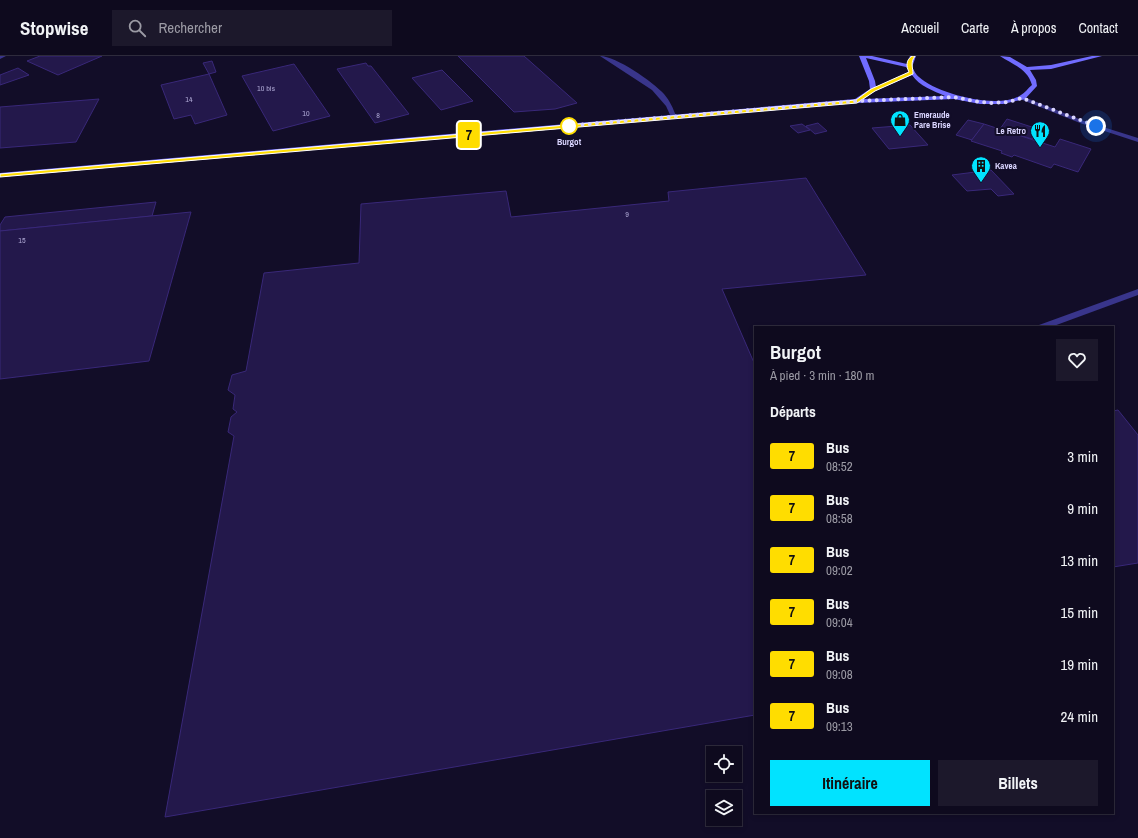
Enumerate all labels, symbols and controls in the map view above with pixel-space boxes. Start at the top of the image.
search box [112,10,392,46]
text: Stopwise [20,15,88,41]
icon: search [126,17,148,39]
text: Rechercher [158,17,222,38]
text: Accueil [901,19,939,37]
text: Carte [961,19,989,37]
text: À propos [1011,19,1056,37]
text: Contact [1078,19,1118,37]
house number: 10 bis [257,83,275,93]
house number: 14 [185,94,193,104]
house number: 10 [302,108,310,118]
shop icon: Emeraude Pare Brise [889,109,911,137]
place label: Emeraude Pare Brise [914,109,951,131]
house number: 8 [376,110,380,120]
your location [1086,116,1106,136]
marker: Burgot [560,117,578,135]
restaurant icon: Le Retro [1029,120,1051,148]
line badge: 7 [456,122,482,148]
place label: Le Retro [996,125,1026,137]
text: 7 [466,126,472,144]
place label: Burgot [557,136,582,148]
building icon: Kavea [970,155,992,183]
place label: Kavea [995,160,1018,172]
house number: 9 [625,209,629,219]
house number: 15 [18,235,26,245]
text: Burgot [770,339,821,365]
button: heart [1056,339,1098,381]
text: À pied · 3 min · 180 m [770,367,874,384]
text: Départs [770,401,816,422]
text: Bus [826,437,849,458]
text: 3 min [1067,446,1098,467]
text: 7 [789,447,795,465]
text: 08:52 [826,458,853,475]
text: Bus [826,489,849,510]
text: 9 min [1067,498,1098,519]
text: 7 [789,499,795,517]
text: 08:58 [826,510,853,527]
text: Bus [826,541,849,562]
text: 13 min [1060,550,1098,571]
text: 7 [789,551,795,569]
text: 09:02 [826,562,853,579]
text: Bus [826,593,849,614]
text: 15 min [1060,602,1098,623]
text: 7 [789,603,795,621]
text: 09:04 [826,614,853,631]
text: Bus [826,645,849,666]
text: 19 min [1060,654,1098,675]
text: 7 [789,655,795,673]
text: 09:08 [826,666,853,683]
text: Bus [826,697,849,718]
text: 24 min [1060,706,1098,727]
text: 7 [789,707,795,725]
text: 09:13 [826,718,853,735]
map controls [706,746,742,826]
button: locate [706,746,742,782]
button: Itinéraire [770,760,930,806]
button: Billets [938,760,1098,806]
button: layers [706,790,742,826]

